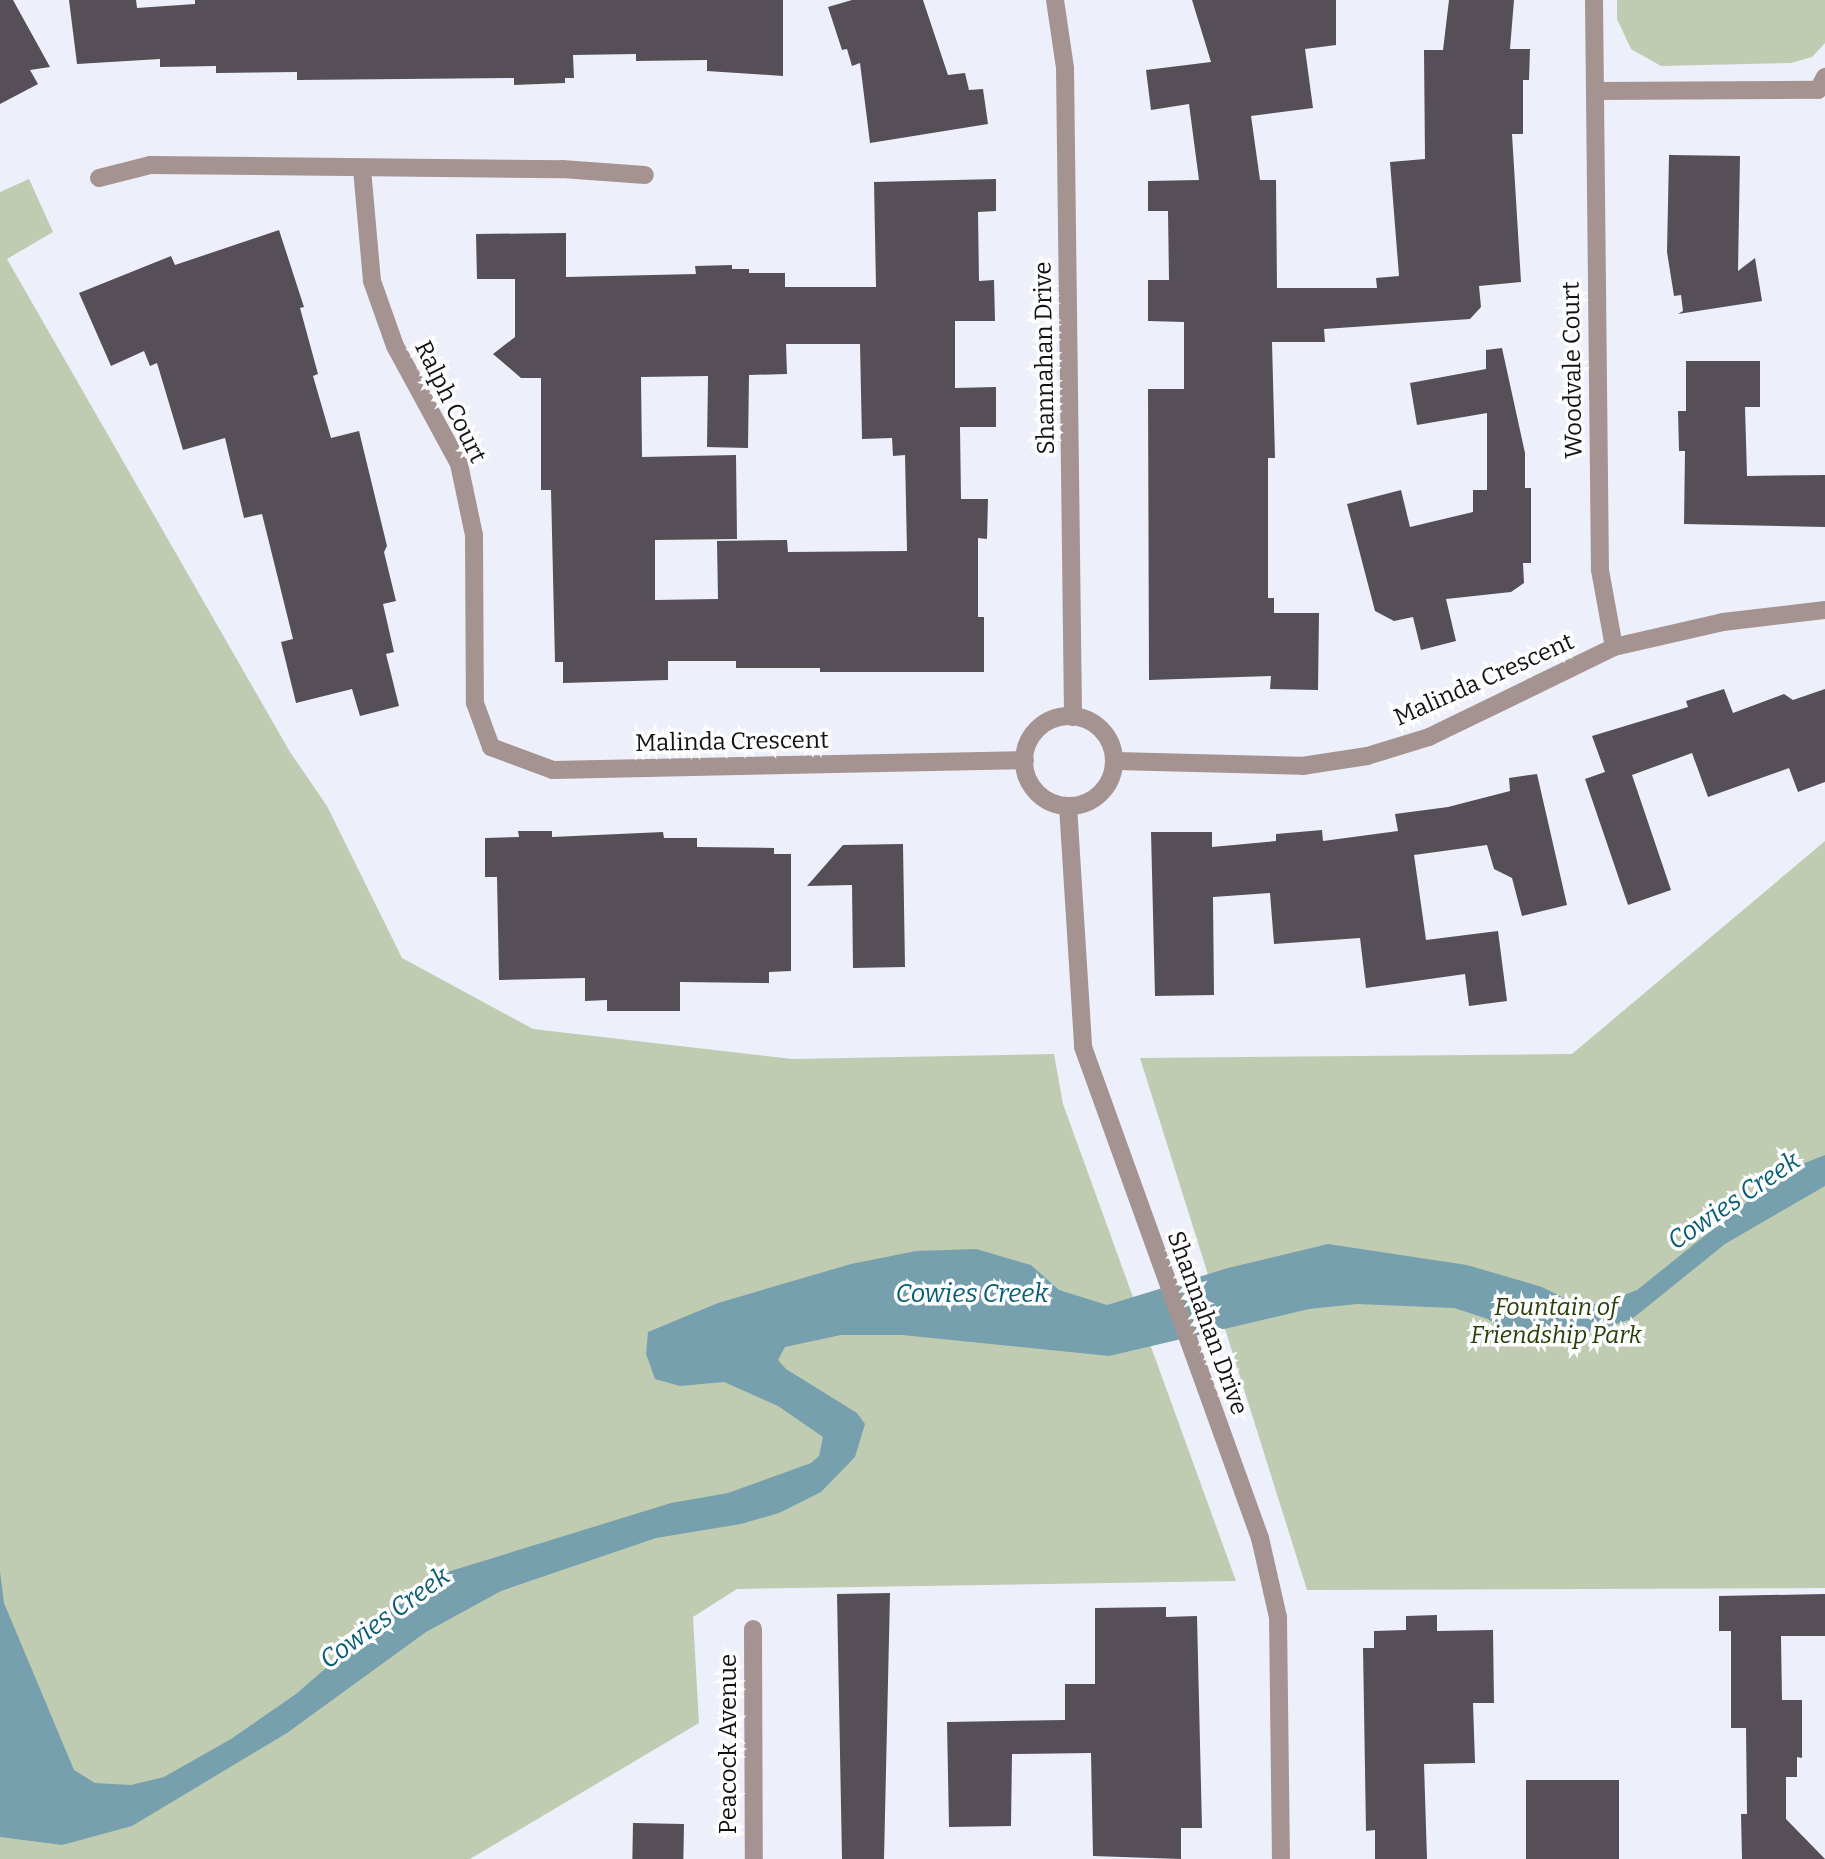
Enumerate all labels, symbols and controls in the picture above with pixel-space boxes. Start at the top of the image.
street label: Shannahan Drive [1029,261,1061,455]
street label: Woodvale Court [1557,281,1589,459]
street label: Ralph Court [408,336,492,468]
street label: Malinda Crescent [1390,627,1578,733]
street label: Malinda Crescent [635,726,829,758]
water label: Cowies Creek [1662,1145,1806,1257]
street label: Shannahan Drive [1160,1227,1254,1419]
water label: Cowies Creek [896,1278,1048,1310]
park label: Fountain of Friendship Park [1470,1294,1642,1350]
water label: Cowies Creek [314,1560,456,1676]
street label: Peacock Avenue [715,1654,743,1834]

